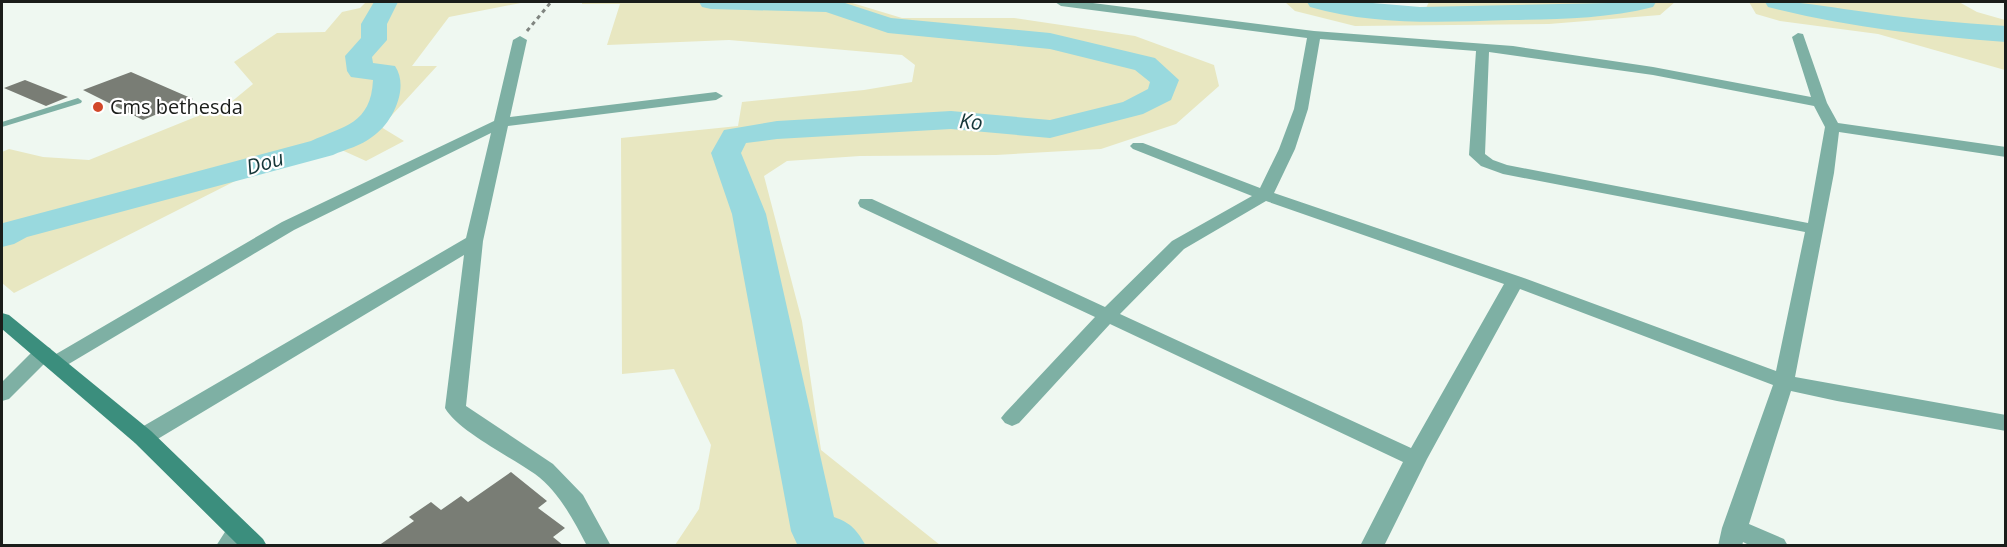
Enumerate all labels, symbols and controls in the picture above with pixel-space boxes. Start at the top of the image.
place label: Cms bethesda [110,93,243,120]
marker: Cms bethesda [91,100,105,114]
water label: Ko [958,106,984,136]
water label: Dou [243,143,287,181]

